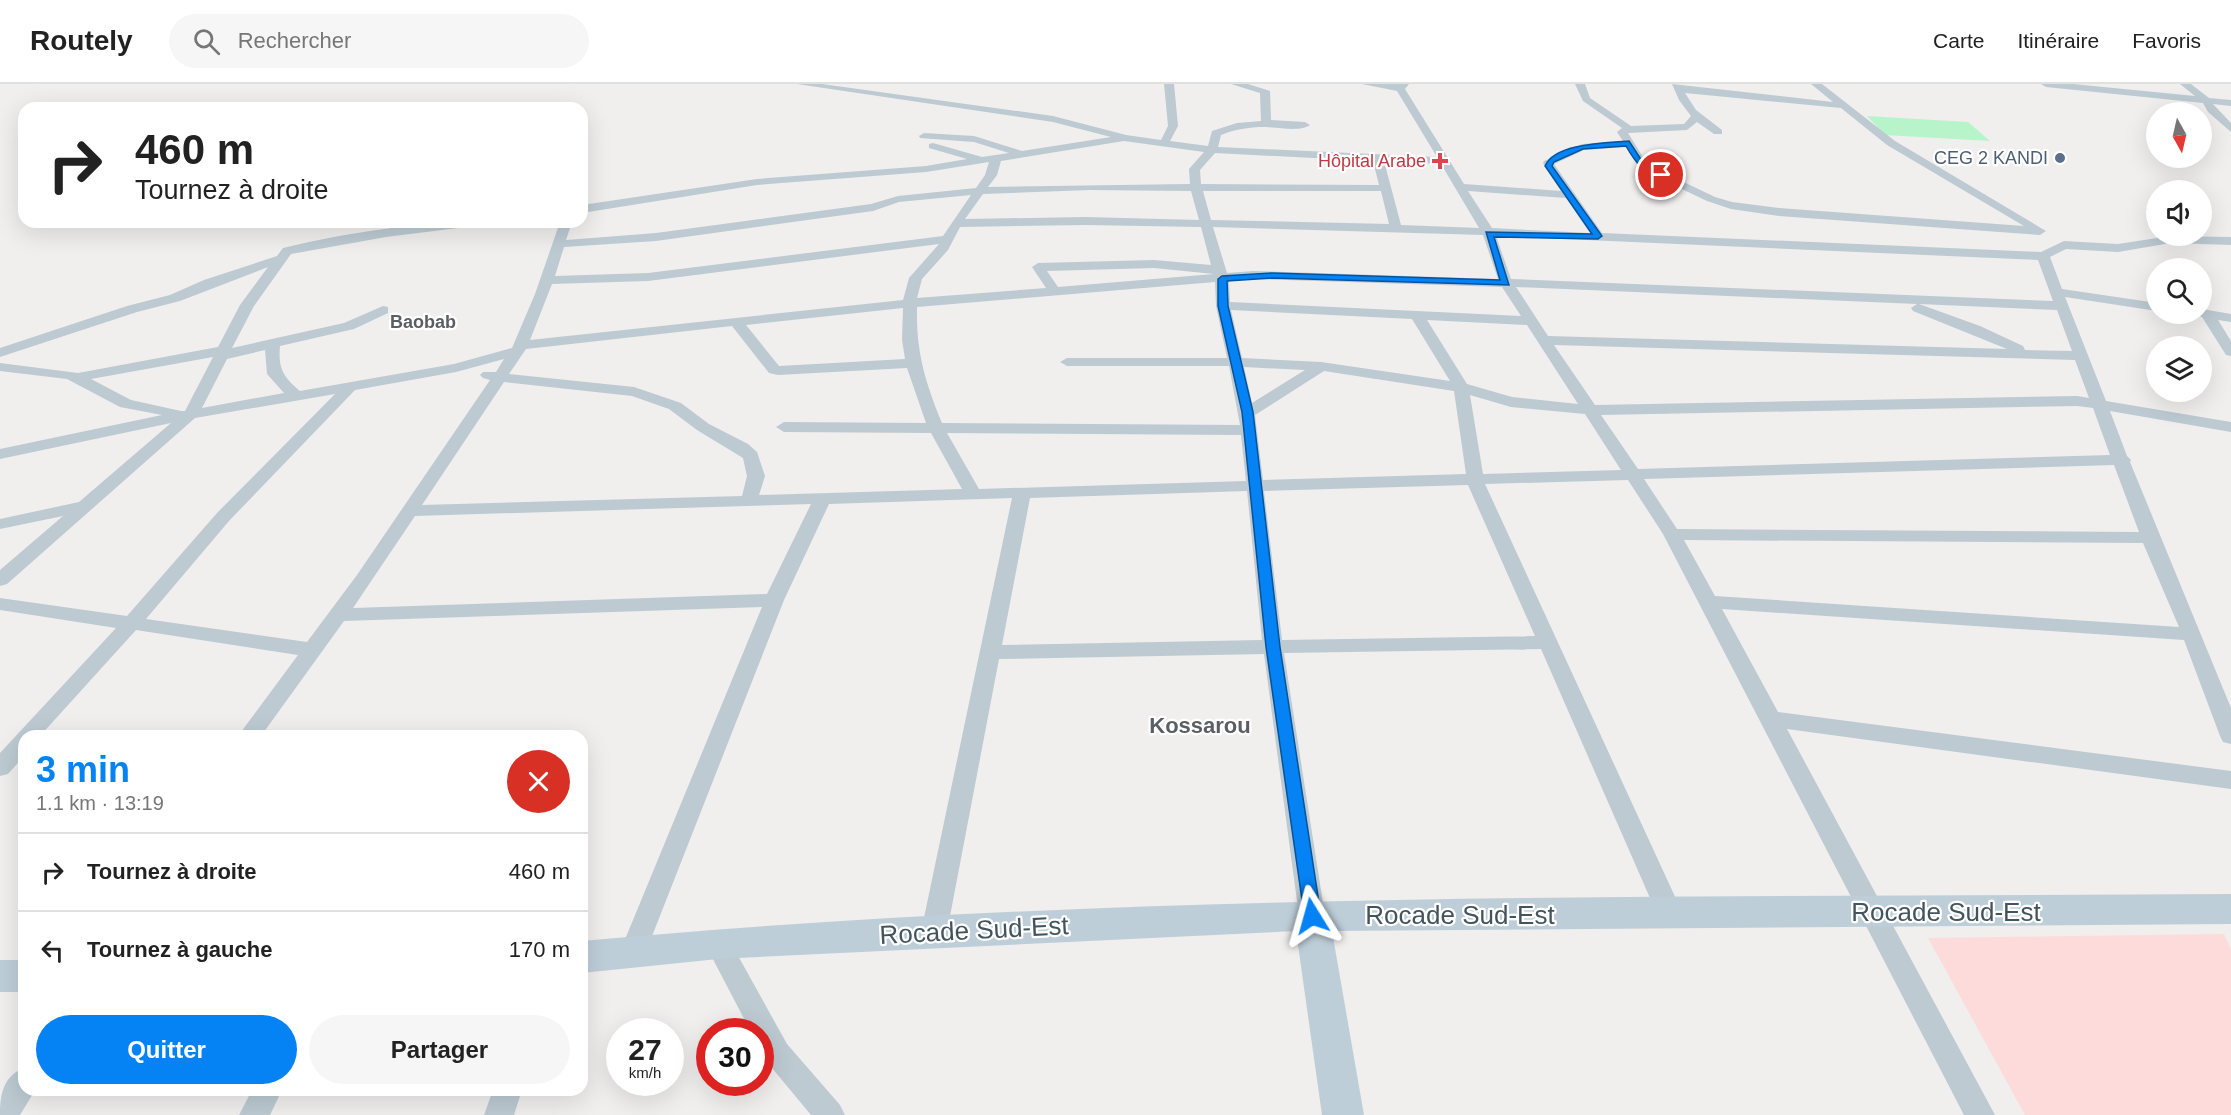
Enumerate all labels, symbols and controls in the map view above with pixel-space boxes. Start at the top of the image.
search box [169,14,589,68]
text: Routely [30,25,133,56]
icon: search [190,25,223,58]
text: Rechercher [238,28,351,53]
text: Carte [1933,29,1984,52]
text: Itinéraire [2017,29,2099,52]
text: Favoris [2132,29,2201,52]
north arrow [2146,102,2212,168]
map controls [2146,102,2212,402]
icon: right [36,126,114,204]
text: 460 m [135,126,254,173]
place label: CEG 2 KANDI [1934,148,2048,168]
pin [1635,149,1686,200]
place label: Hôpital Arabe [1318,151,1426,171]
marker: CEG 2 KANDI [2053,151,2067,165]
marker: Hôpital Arabe [1431,152,1449,170]
icon: arrive [1644,158,1677,191]
text: Tournez à droite [135,175,329,205]
button: sound [2146,180,2212,246]
button: search [2146,258,2212,324]
district label: Baobab [390,312,456,332]
button: layers [2146,336,2212,402]
district label: Kossarou [1149,713,1251,738]
text: 3 min [36,749,130,790]
button: close [507,750,570,813]
text: 1.1 km · 13:19 [36,792,164,814]
icon: right [36,856,69,889]
text: Tournez à droite [87,859,257,884]
text: 460 m [509,859,570,884]
position arrow [1280,884,1344,948]
street label: Rocade Sud-Est [1851,897,2041,927]
street label: Rocade Sud-Est [1365,900,1555,930]
street label: Rocade Sud-Est [879,910,1070,950]
icon: left [36,934,69,967]
text: Tournez à gauche [87,937,272,962]
text: 170 m [509,937,570,962]
button: Quitter [36,1015,297,1084]
button: Partager [309,1015,570,1084]
speed limit sign: 30 [696,1018,774,1096]
text: 27 [628,1033,662,1066]
text: km/h [629,1064,661,1081]

